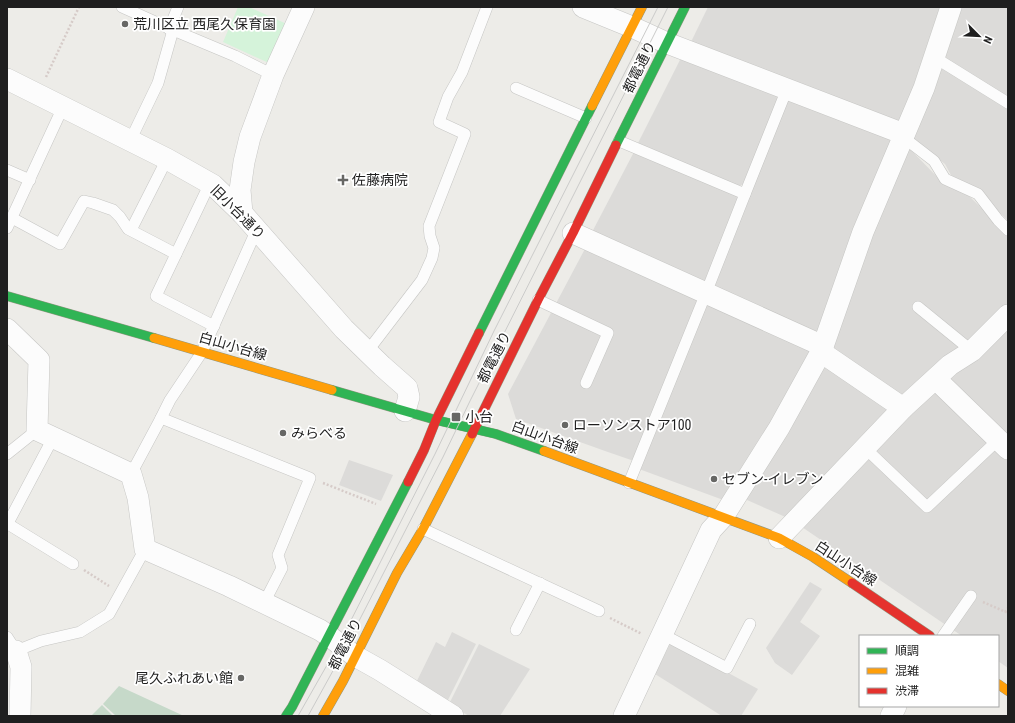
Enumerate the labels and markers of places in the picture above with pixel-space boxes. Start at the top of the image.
place label: 荒川区立 西尾久保育園 [133,16,276,32]
marker: 荒川区立 西尾久保育園 [120,19,130,29]
place label: 佐藤病院 [352,172,408,188]
marker: 佐藤病院 [337,174,349,186]
place label: 小台 [465,409,493,425]
marker: 小台 [450,411,462,423]
place label: ローソンストア100 [573,417,692,433]
marker: ローソンストア100 [560,420,570,430]
place label: みらべる [291,425,347,441]
marker: みらべる [278,428,288,438]
place label: セブン-イレブン [722,471,823,487]
marker: セブン-イレブン [709,474,719,484]
place label: 尾久ふれあい館 [135,670,233,686]
marker: 尾久ふれあい館 [236,673,246,683]

